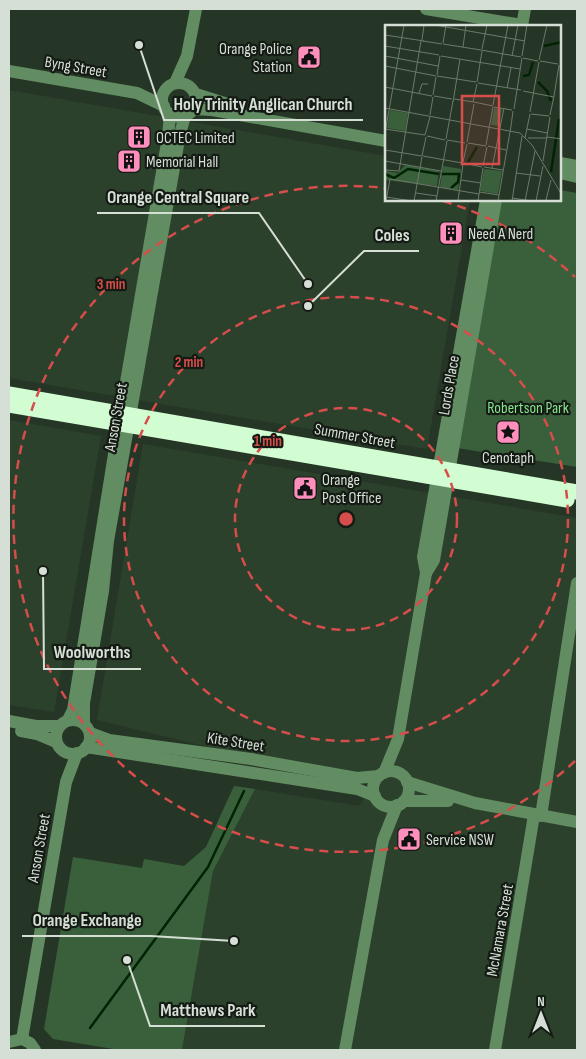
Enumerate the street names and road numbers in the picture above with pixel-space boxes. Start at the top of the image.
street label: Byng Street [43,53,108,82]
street label: Lords Place [435,354,464,417]
street label: Anson Street [101,381,132,454]
street label: Summer Street [313,420,397,453]
street label: Kite Street [206,729,266,756]
street label: Anson Street [24,812,55,885]
street label: McNamara Street [483,882,518,978]

